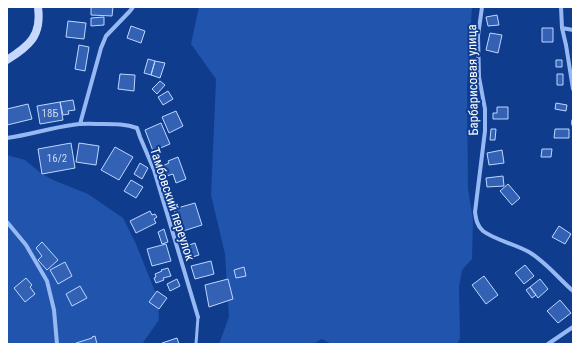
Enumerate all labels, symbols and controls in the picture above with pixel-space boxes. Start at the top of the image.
street label: Барбарисовая улица [464,24,481,136]
house number: 18Б [42,107,58,120]
street label: Тамбовский переулок [147,146,198,263]
house number: 16/2 [47,152,67,165]

